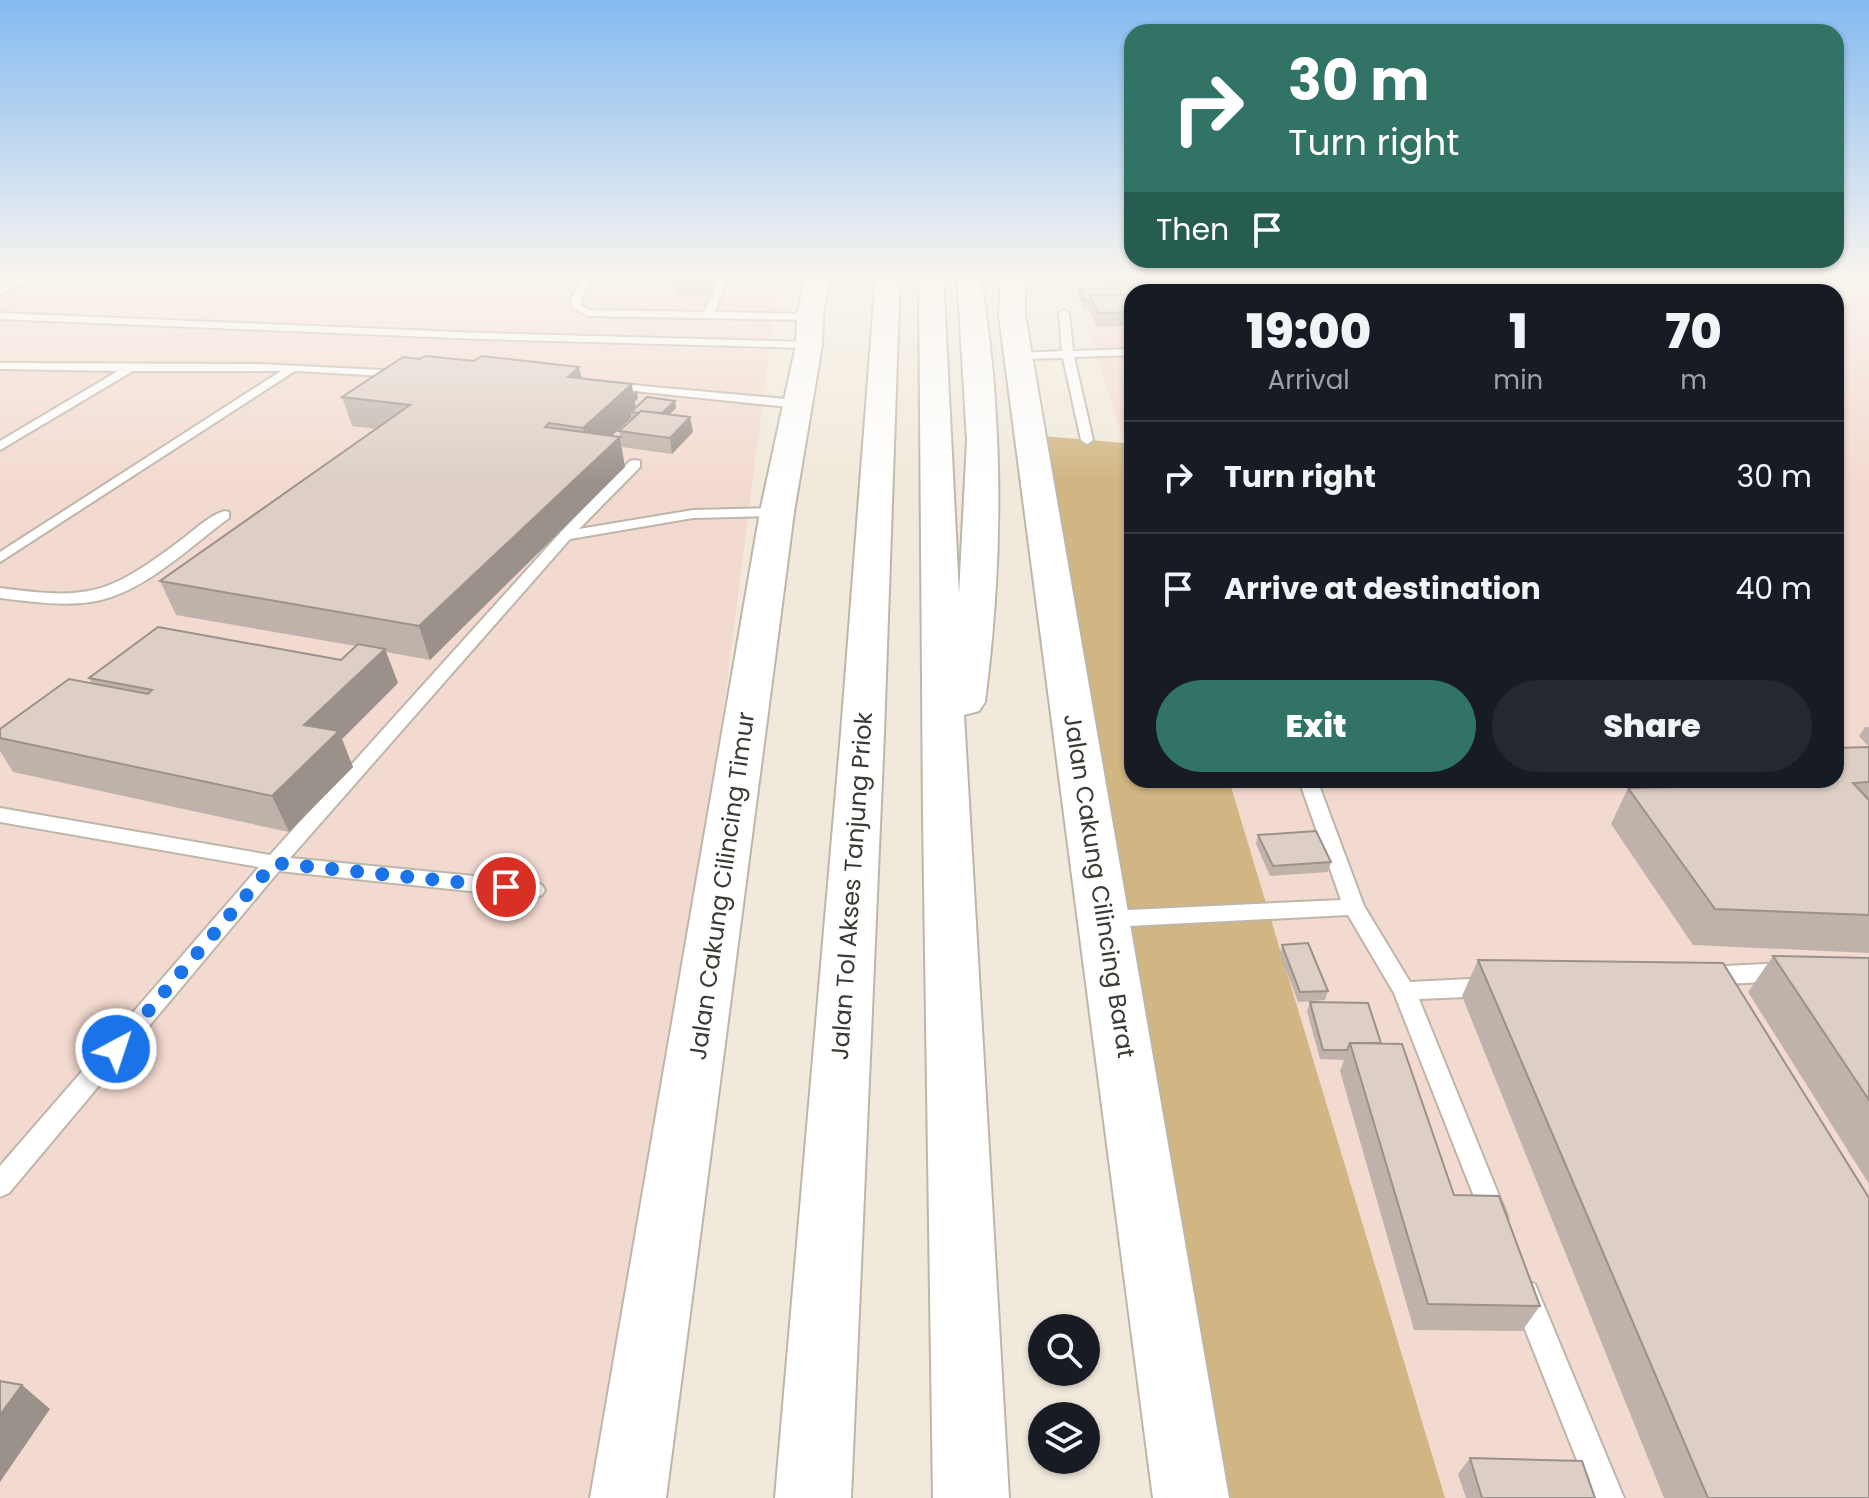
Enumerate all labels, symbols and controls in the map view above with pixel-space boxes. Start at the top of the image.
text: 30 m [1288,41,1430,120]
icon: right [1156,56,1260,160]
text: Turn right [1288,117,1459,168]
text: Then [1156,208,1229,251]
icon: arrive [1245,208,1289,252]
text: 19:00 [1246,298,1371,365]
text: 1 [1509,298,1528,365]
text: 70 [1665,298,1722,365]
text: Arrival [1268,362,1350,398]
text: min [1493,362,1543,398]
text: m [1680,362,1707,398]
icon: right [1156,455,1200,499]
text: Turn right [1224,455,1376,498]
text: 30 m [1737,455,1812,498]
icon: arrive [1156,567,1200,611]
text: Arrive at destination [1224,567,1541,610]
text: 40 m [1735,567,1812,610]
button: Exit [1156,680,1476,772]
button: Share [1492,680,1812,772]
street label: Jalan Cakung Cilincing Timur [681,710,762,1062]
street label: Jalan Tol Akses Tanjung Priok [823,710,880,1061]
street label: Jalan Cakung Cilincing Barat [1056,711,1143,1060]
pin [472,853,540,921]
icon: arrive [484,865,528,909]
position arrow [74,1007,158,1091]
map controls [1028,1314,1100,1474]
button: search [1028,1314,1100,1386]
button: layers [1028,1402,1100,1474]

